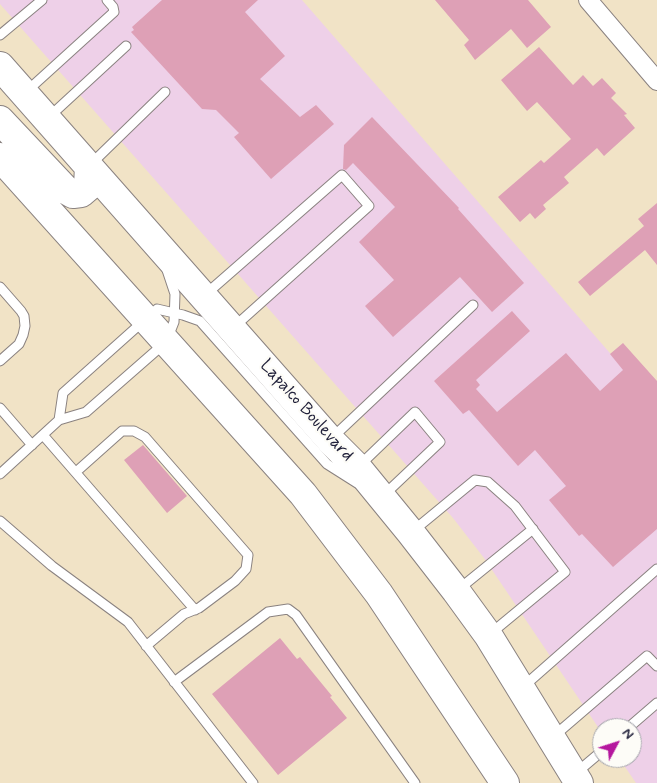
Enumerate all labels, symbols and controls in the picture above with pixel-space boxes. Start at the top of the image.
street label: Lapalco Boulevard [254,355,358,467]
north arrow [592,718,642,768]
text: N [618,725,638,743]

